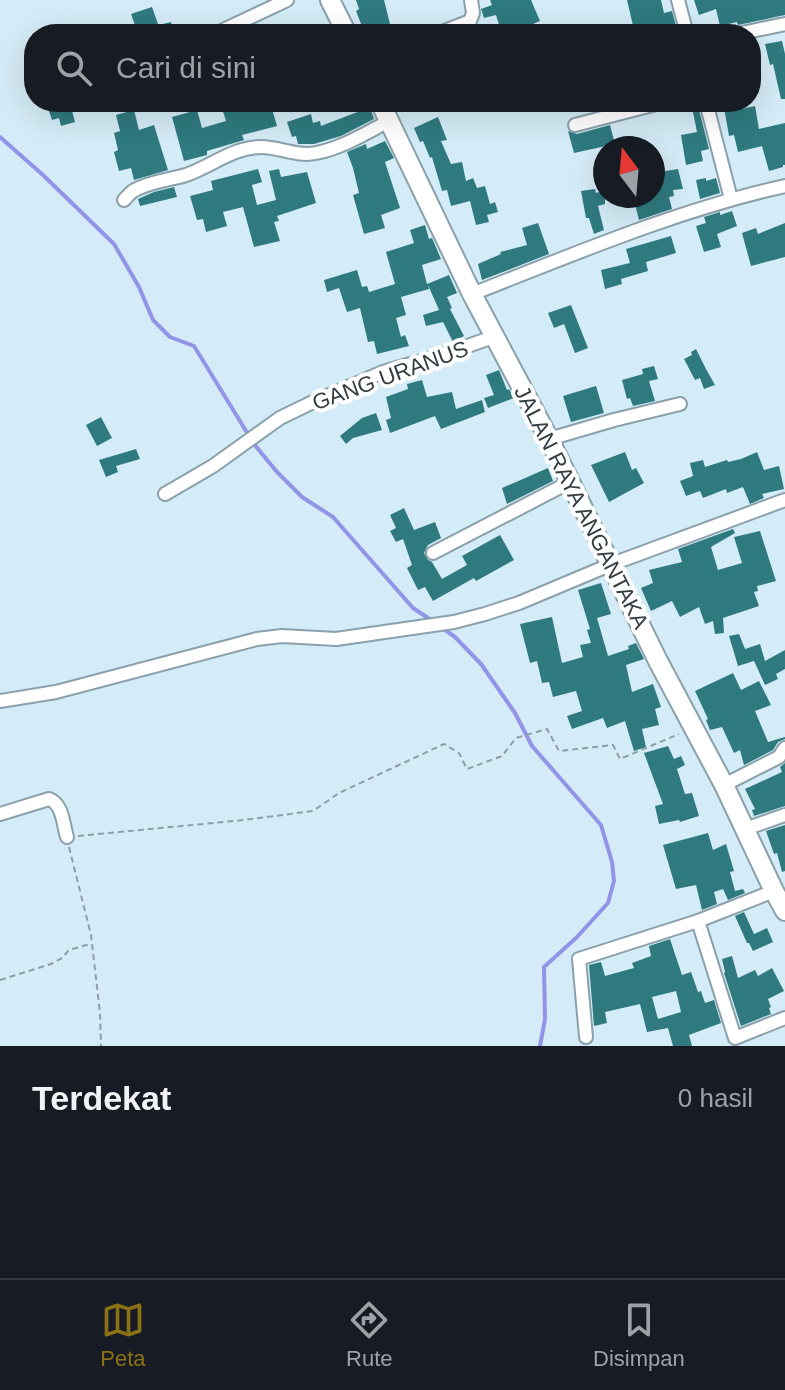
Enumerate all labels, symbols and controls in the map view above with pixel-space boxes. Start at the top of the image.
search box [24,24,761,112]
icon: search [52,46,96,90]
text: Cari di sini [116,51,256,84]
north arrow [593,136,665,208]
street label: GANG URANUS [309,336,471,415]
street label: JALAN RAYA ANGANTAKA [509,382,654,633]
text: Terdekat [32,1079,171,1117]
text: 0 hasil [678,1083,753,1113]
tab: Peta [100,1298,146,1372]
tab: Rute [346,1298,393,1372]
tab: Disimpan [593,1298,685,1372]

